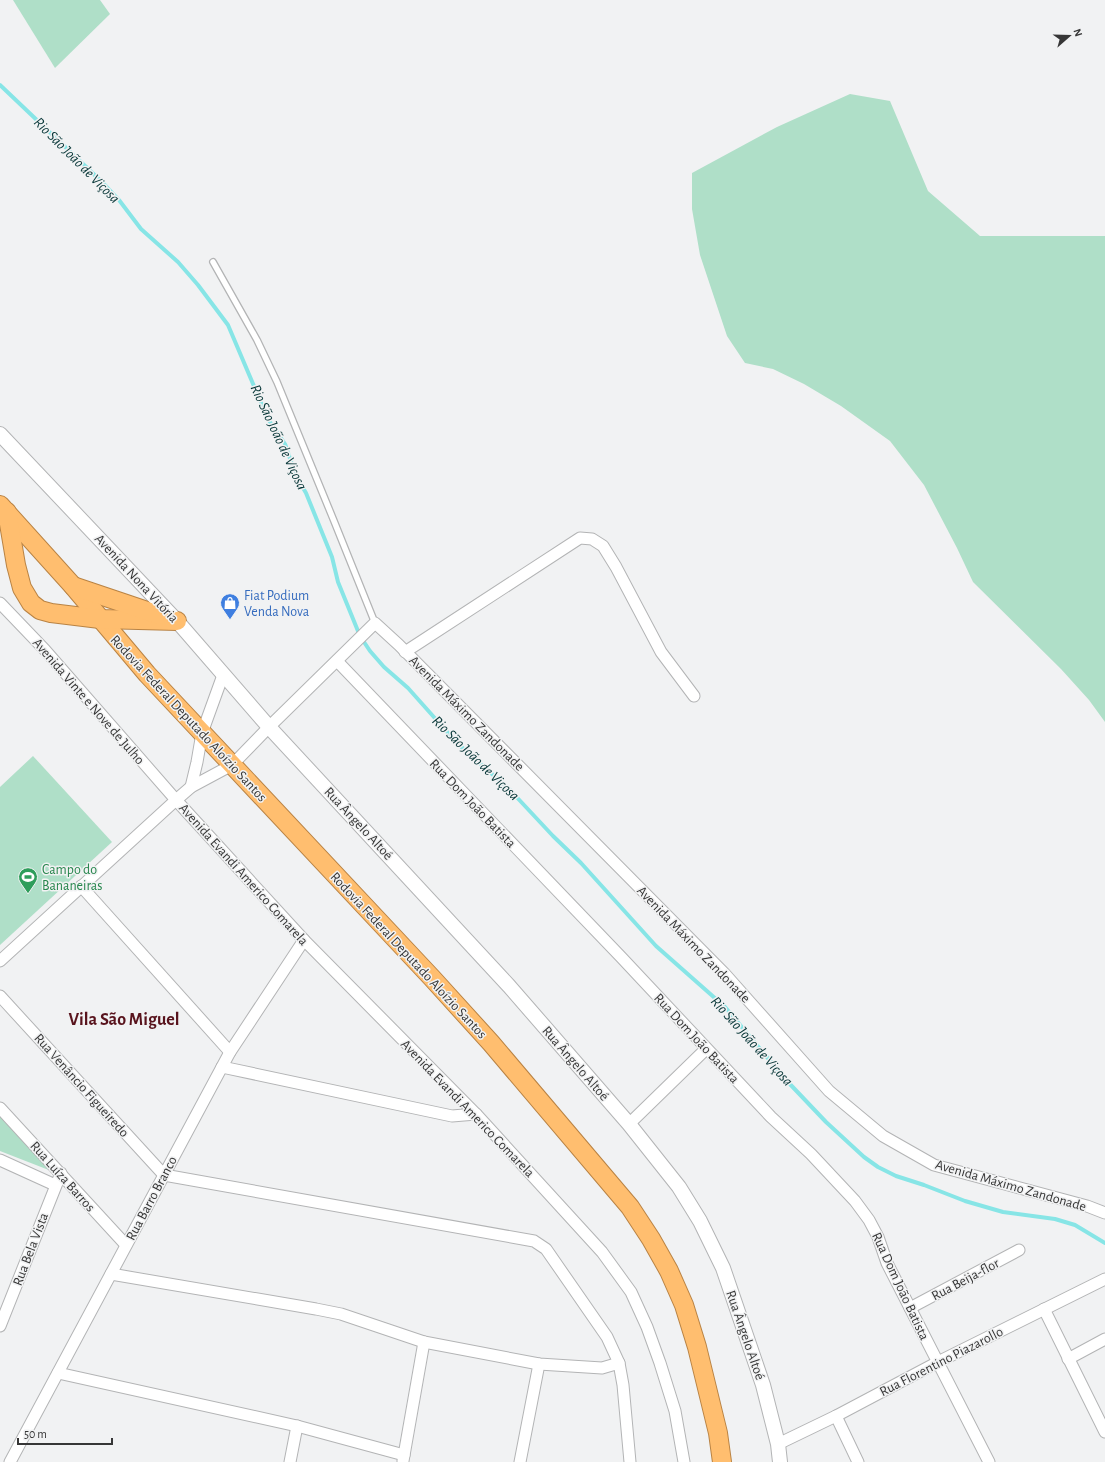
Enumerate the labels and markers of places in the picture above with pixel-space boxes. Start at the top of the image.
place label: Fiat Podium Venda Nova [244,589,310,619]
shop icon: Fiat Podium Venda Nova [219,592,241,620]
place label: Campo do Bananeiras [42,863,103,893]
sports icon: Campo do Bananeiras [17,866,39,894]

